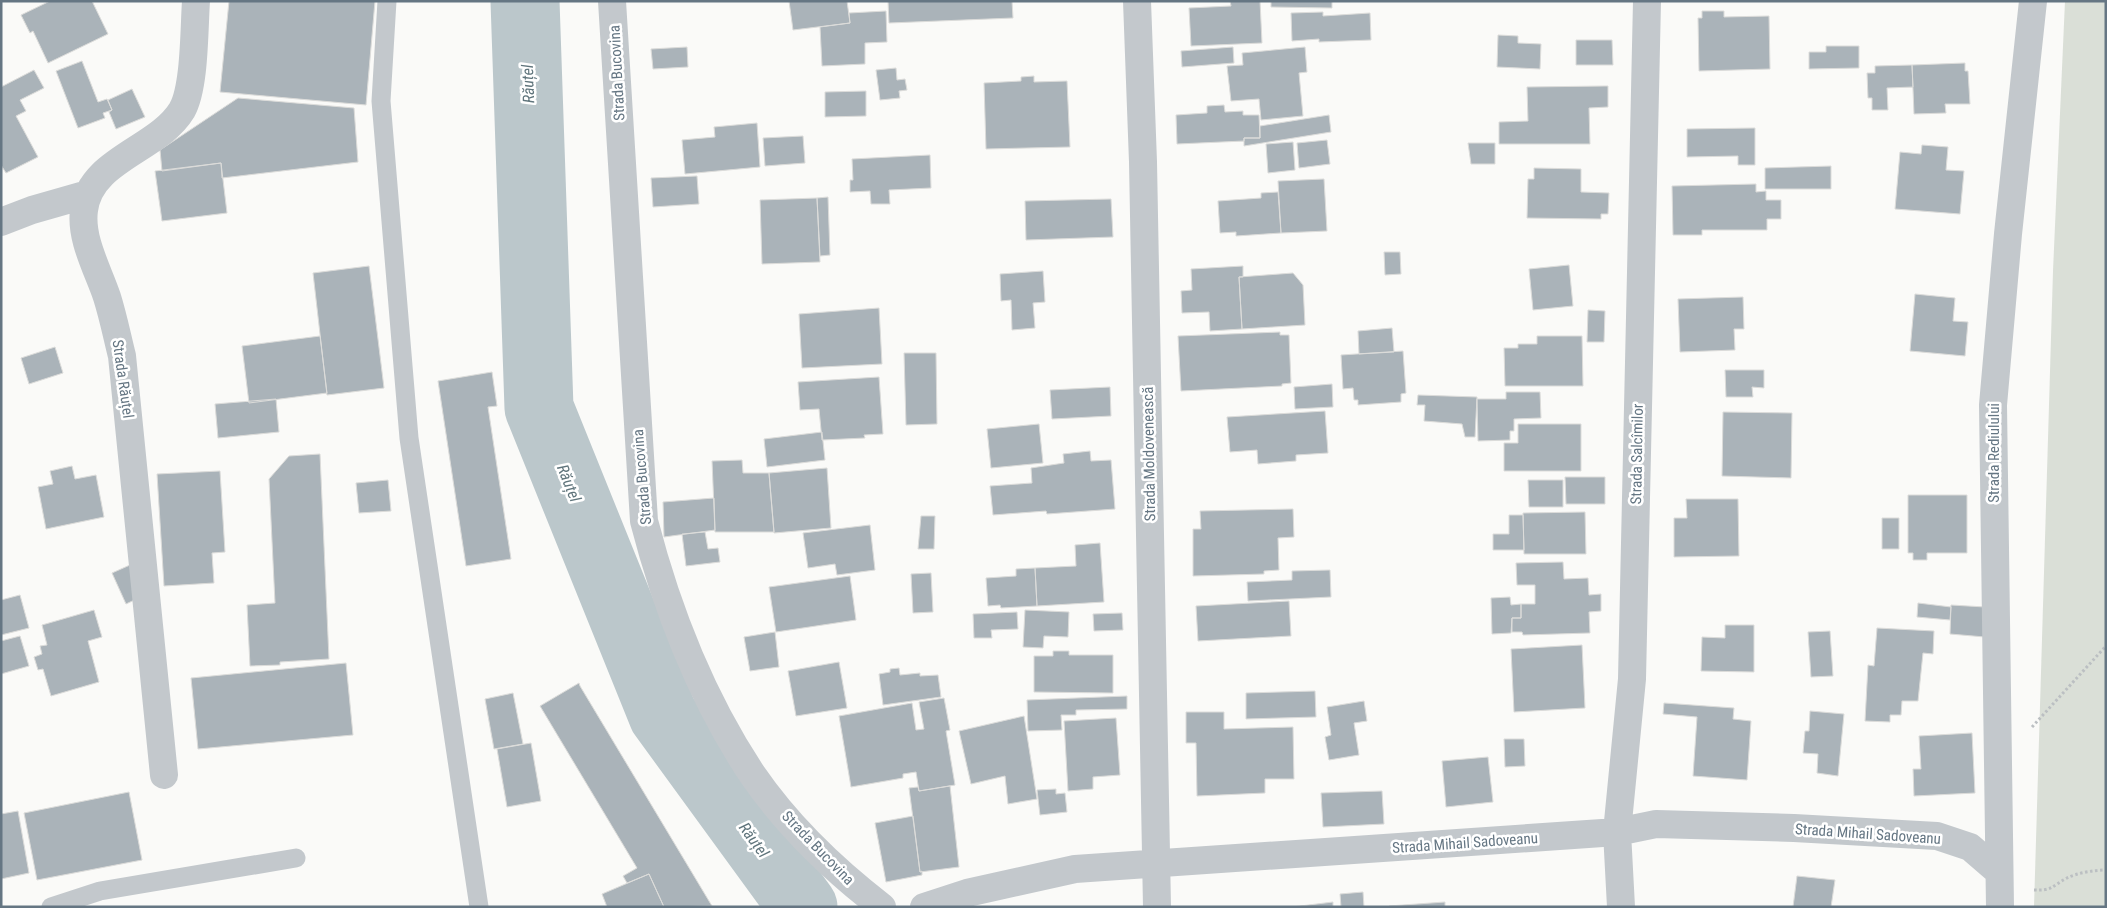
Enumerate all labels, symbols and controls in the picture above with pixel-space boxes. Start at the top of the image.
street label: Strada Bucovina [606,25,628,121]
water label: Răuțel [518,64,539,104]
street label: Strada Răuțel [109,339,137,419]
street label: Strada Moldovenească [1139,387,1159,521]
street label: Strada Salcîmilor [1627,403,1647,505]
street label: Strada Rediulului [1985,403,2003,503]
street label: Strada Bucovina [629,428,655,526]
water label: Răuțel [552,462,585,505]
street label: Strada Bucovina [778,807,858,889]
water label: Răuțel [734,819,773,862]
street label: Strada Mihail Sadoveanu [1794,820,1942,848]
street label: Strada Mihail Sadoveanu [1391,829,1539,857]

